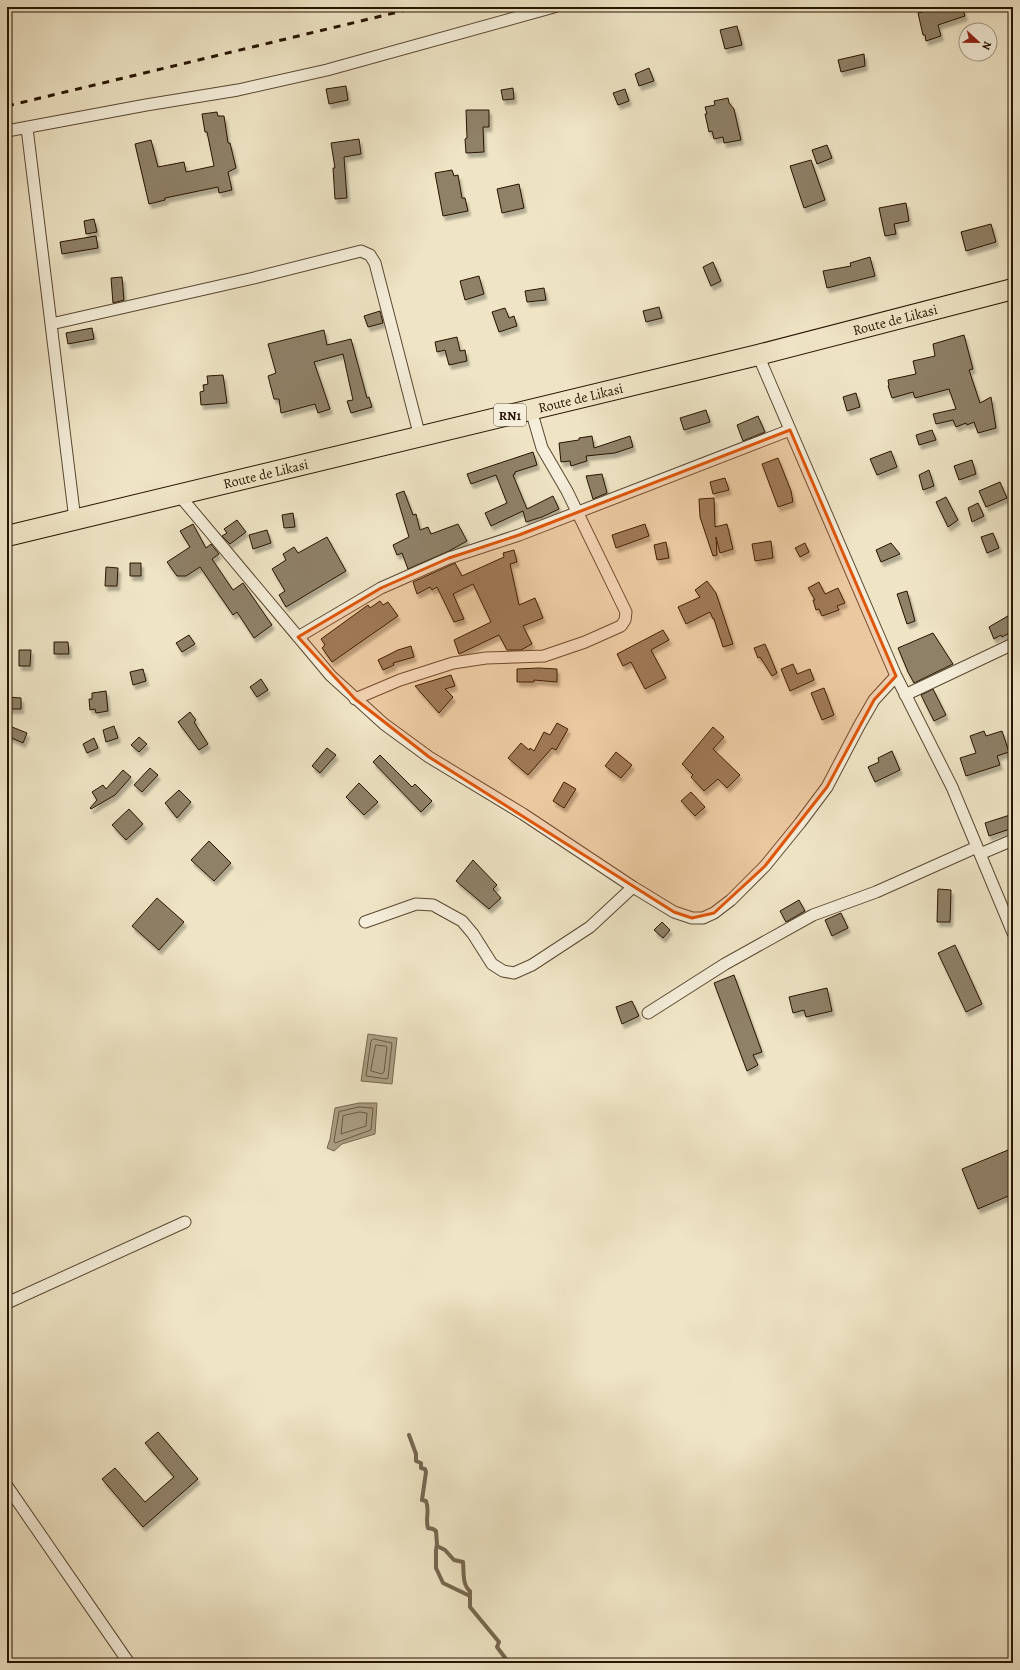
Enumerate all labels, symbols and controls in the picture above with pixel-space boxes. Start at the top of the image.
north arrow [958,22,998,62]
text: N [978,39,995,52]
street label: Route de Likasi [851,300,940,340]
street label: Route de Likasi [536,379,625,418]
road number: RN1 [494,404,526,426]
street label: Route de Likasi [221,455,310,494]

